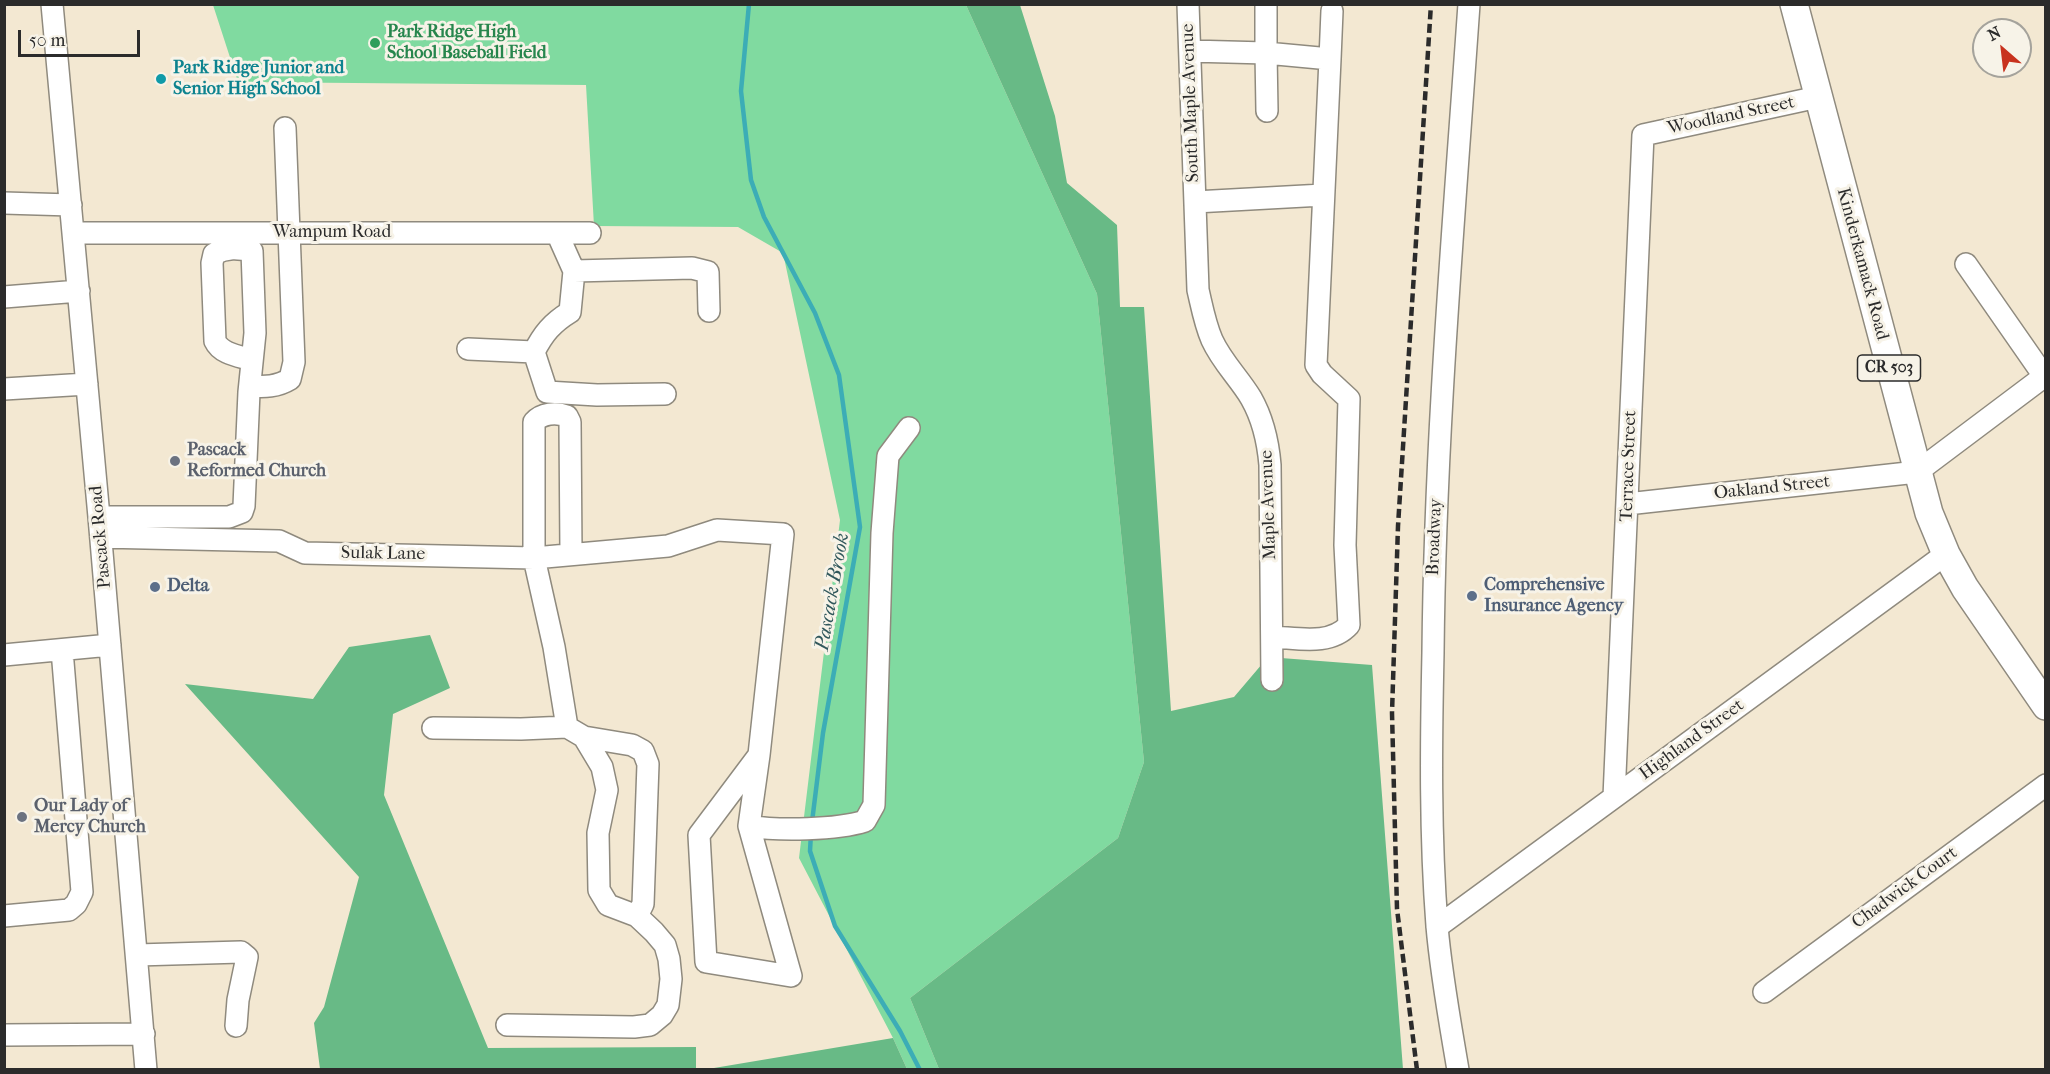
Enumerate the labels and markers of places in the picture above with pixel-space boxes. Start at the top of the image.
place label: Park Ridge High School Baseball Field [387,22,547,64]
marker: Park Ridge High School Baseball Field [368,36,382,50]
place label: Park Ridge Junior and Senior High School [173,58,344,100]
marker: Park Ridge Junior and Senior High School [154,72,168,86]
place label: Pascack Reformed Church [187,440,326,482]
marker: Pascack Reformed Church [168,454,182,468]
place label: Comprehensive Insurance Agency [1484,575,1623,618]
place label: Delta [167,576,209,598]
marker: Delta [148,580,162,594]
marker: Comprehensive Insurance Agency [1465,589,1479,603]
place label: Our Lady of Mercy Church [34,796,146,838]
marker: Our Lady of Mercy Church [15,810,29,824]

